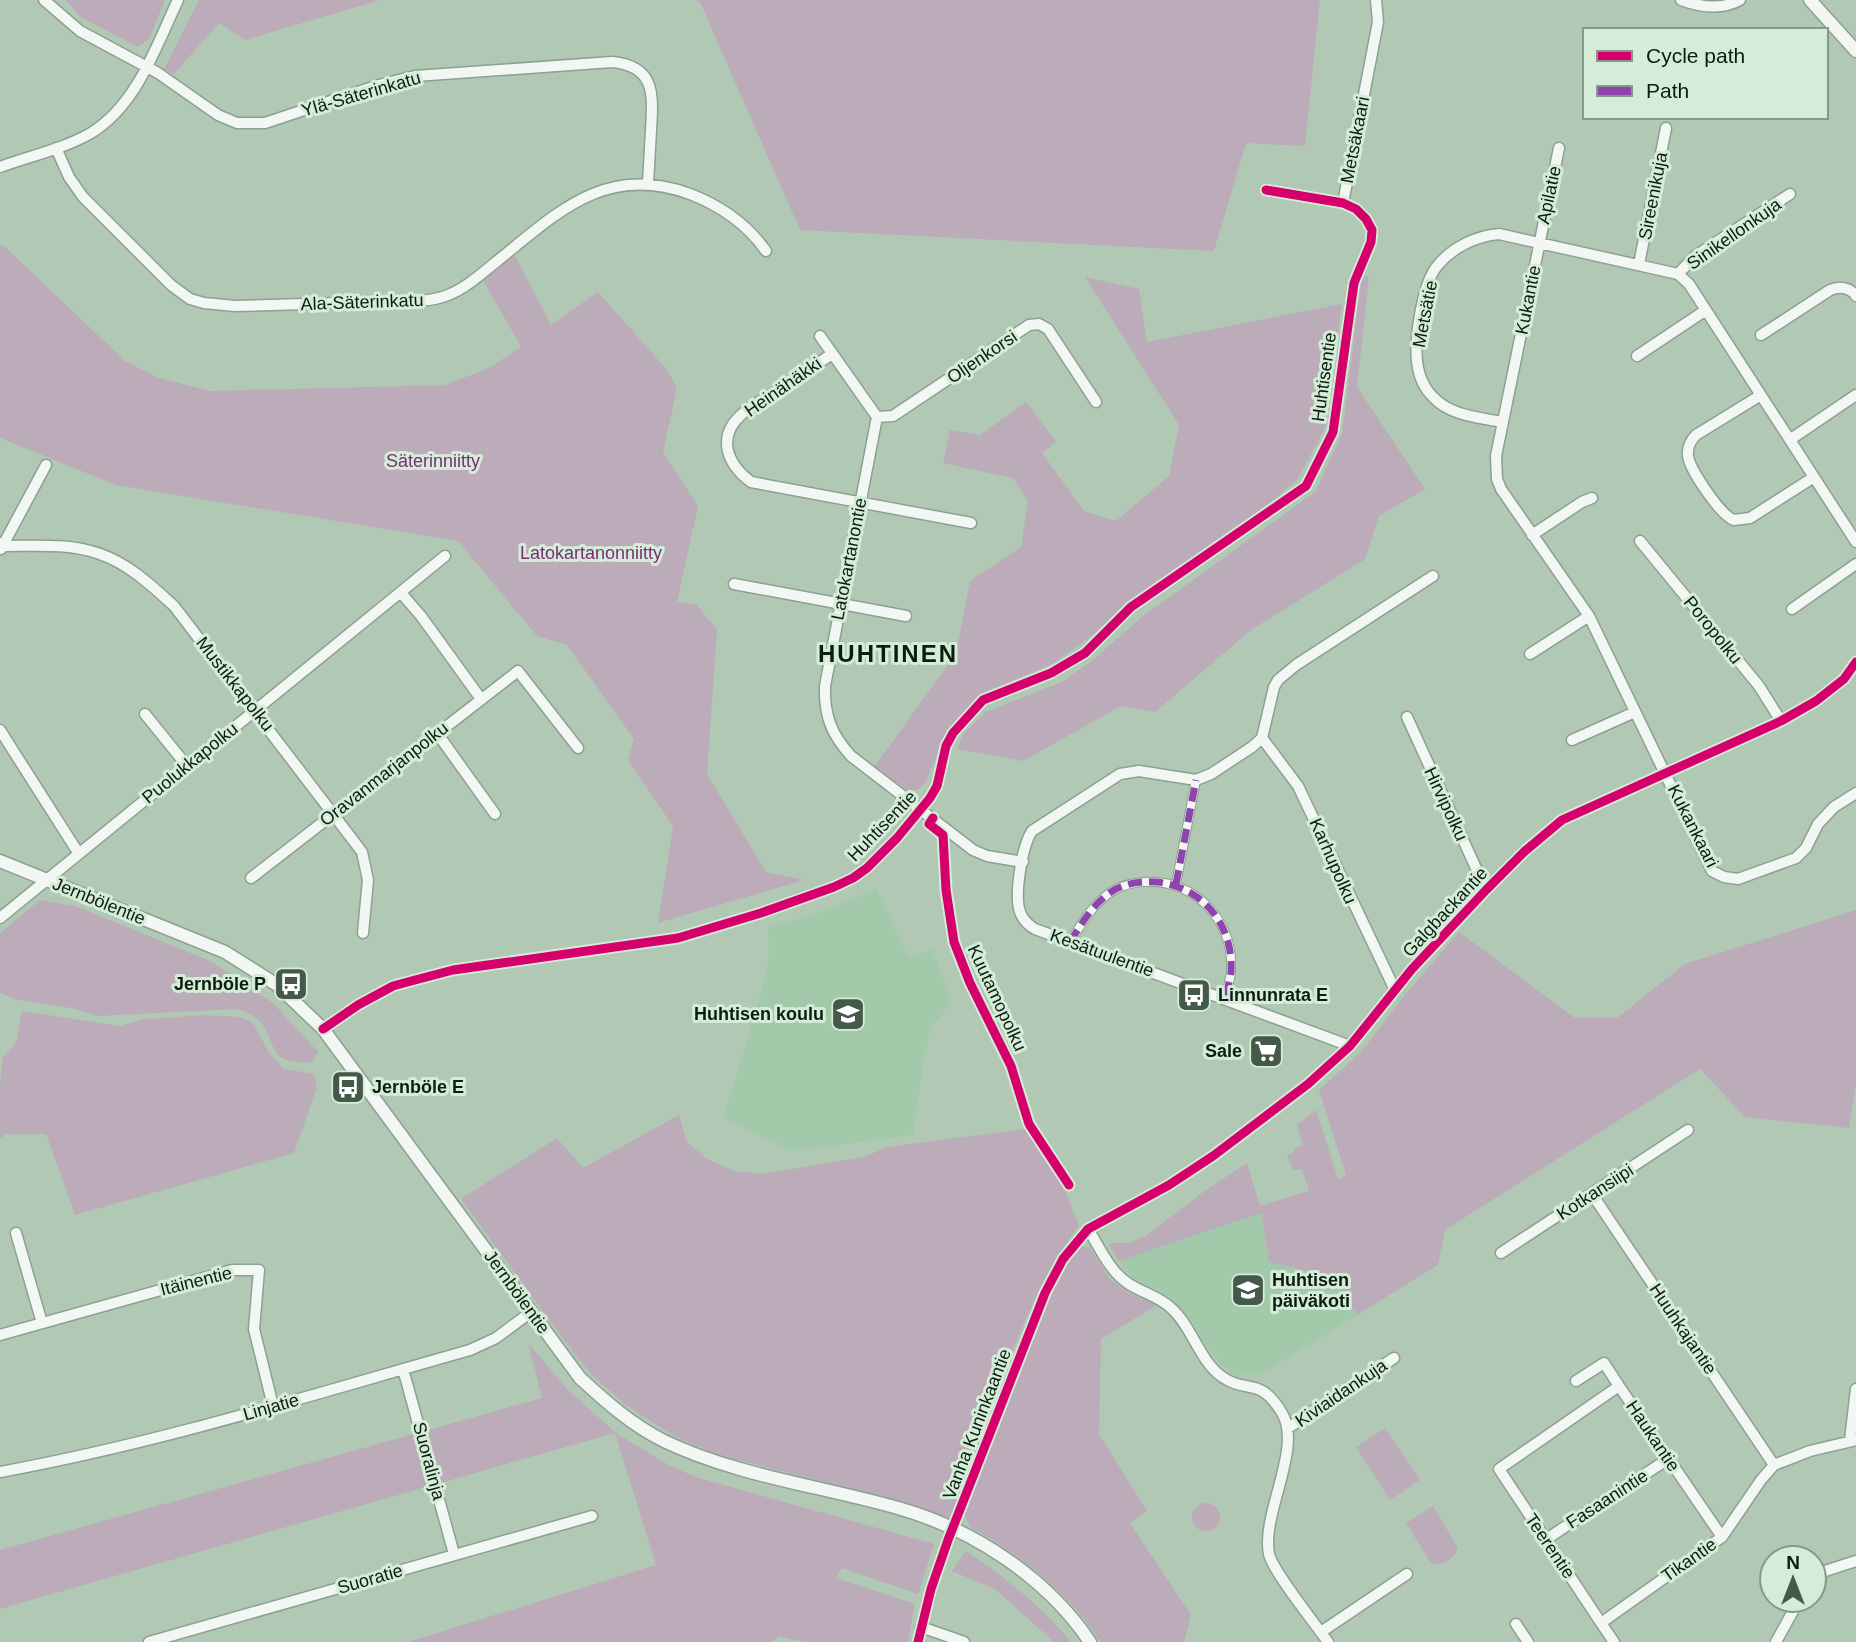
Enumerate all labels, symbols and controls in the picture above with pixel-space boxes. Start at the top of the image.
legend [1583,28,1828,119]
text: Cycle path [1646,44,1745,67]
street label: Ylä-Säterinkatu [299,67,423,121]
text: Path [1646,79,1689,102]
street label: Metsäkaari [1337,95,1373,185]
street label: Sireenikuja [1635,149,1671,242]
street label: Apilatie [1533,164,1565,226]
street label: Sinikellonkuja [1683,194,1786,274]
street label: Kukantie [1511,264,1545,336]
street label: Metsätie [1409,279,1441,349]
street label: Ala-Säterinkatu [300,290,424,314]
street label: Oljenkorsi [943,326,1021,388]
street label: Huhtisentie [1308,331,1340,423]
street label: Heinähäkki [741,353,825,421]
park label: Säterinniitty [386,451,480,471]
street label: Latokartanontie [827,496,871,622]
park label: Latokartanonniitty [520,543,662,563]
street label: Poropolku [1680,592,1746,668]
street label: Mustikkapolku [192,633,278,735]
district label: HUHTINEN [818,640,958,667]
street label: Puolukkapolku [138,718,242,808]
street label: Oravanmarjanpolku [316,718,452,830]
street label: Hirvipolku [1420,764,1472,844]
street label: Kukankaari [1664,781,1722,871]
street label: Huhtisentie [844,787,920,865]
street label: Karhupolku [1305,815,1361,907]
street label: Galgbackantie [1398,863,1492,961]
street label: Jernbölentie [50,873,148,929]
street label: Kesätuulentie [1047,925,1157,981]
street label: Kuutamopolku [964,942,1030,1054]
bus stop icon: Jernböle P [272,965,310,1003]
place label: Jernböle P [174,974,266,994]
bus stop icon: Linnunrata E [1175,976,1213,1014]
place label: Linnunrata E [1218,985,1328,1005]
school or university icon: Huhtisen koulu [829,995,867,1033]
place label: Huhtisen koulu [694,1004,824,1024]
supermarket icon: Sale [1247,1032,1285,1070]
place label: Sale [1205,1041,1242,1061]
bus stop icon: Jernböle E [329,1068,367,1106]
place label: Jernböle E [372,1077,464,1097]
street label: Kotkansiipi [1553,1160,1637,1224]
street label: Jernbölentie [480,1246,554,1338]
street label: Itäinentie [158,1262,234,1300]
place label: Huhtisen päiväkoti [1272,1270,1350,1311]
school or university icon: Huhtisen päiväkoti [1229,1271,1267,1309]
street label: Huuhkajantie [1645,1280,1721,1378]
street label: Vanha Kuninkaantie [939,1346,1015,1502]
street label: Kiviaidankuja [1291,1355,1391,1431]
street label: Linjatie [241,1390,301,1424]
street label: Haukantie [1622,1397,1684,1475]
street label: Suoralinja [409,1420,449,1503]
street label: Fasaanintie [1563,1465,1651,1533]
street label: Teerentie [1521,1510,1579,1582]
street label: Tikantie [1658,1534,1720,1586]
north arrow [1758,1544,1828,1614]
text: N [1786,1552,1800,1573]
street label: Suoratie [335,1560,405,1598]

